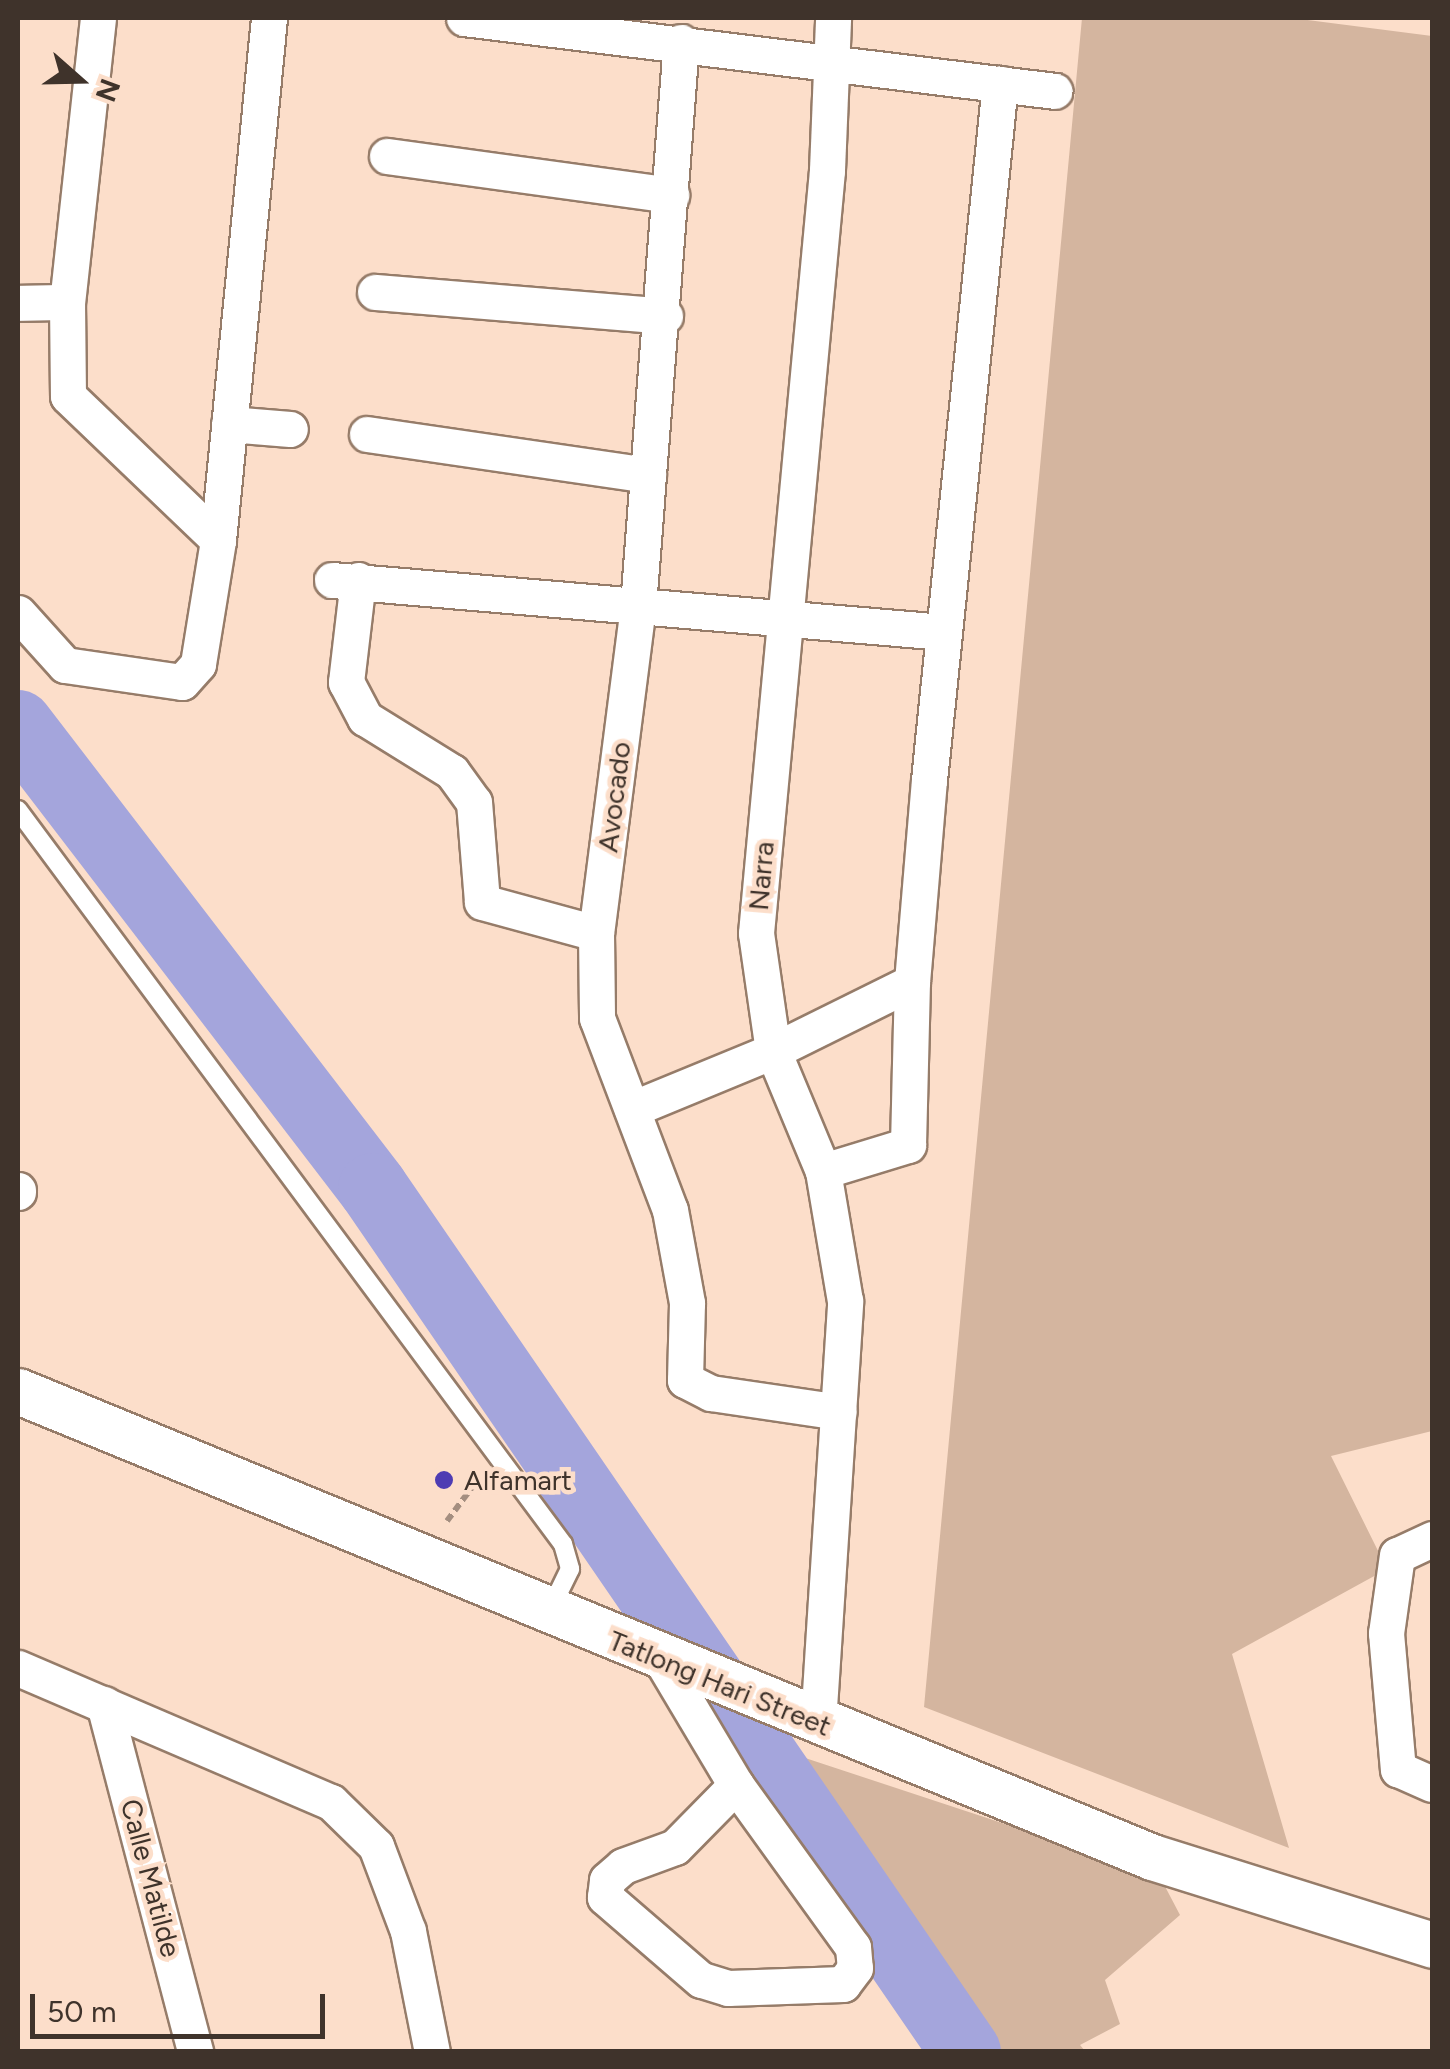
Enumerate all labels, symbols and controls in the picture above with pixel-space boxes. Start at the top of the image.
north arrow [30,30,130,130]
text: N [89,74,128,106]
street label: Avocado [591,740,637,854]
street label: Narra [741,840,781,912]
place label: Alfamart [464,1463,572,1497]
marker: Alfamart [433,1469,455,1491]
street label: Tatlong Hari Street [604,1623,836,1743]
street label: Calle Matilde [114,1795,188,1961]
scale bar [35,1974,330,2036]
text: 50 m [47,1993,116,2030]

